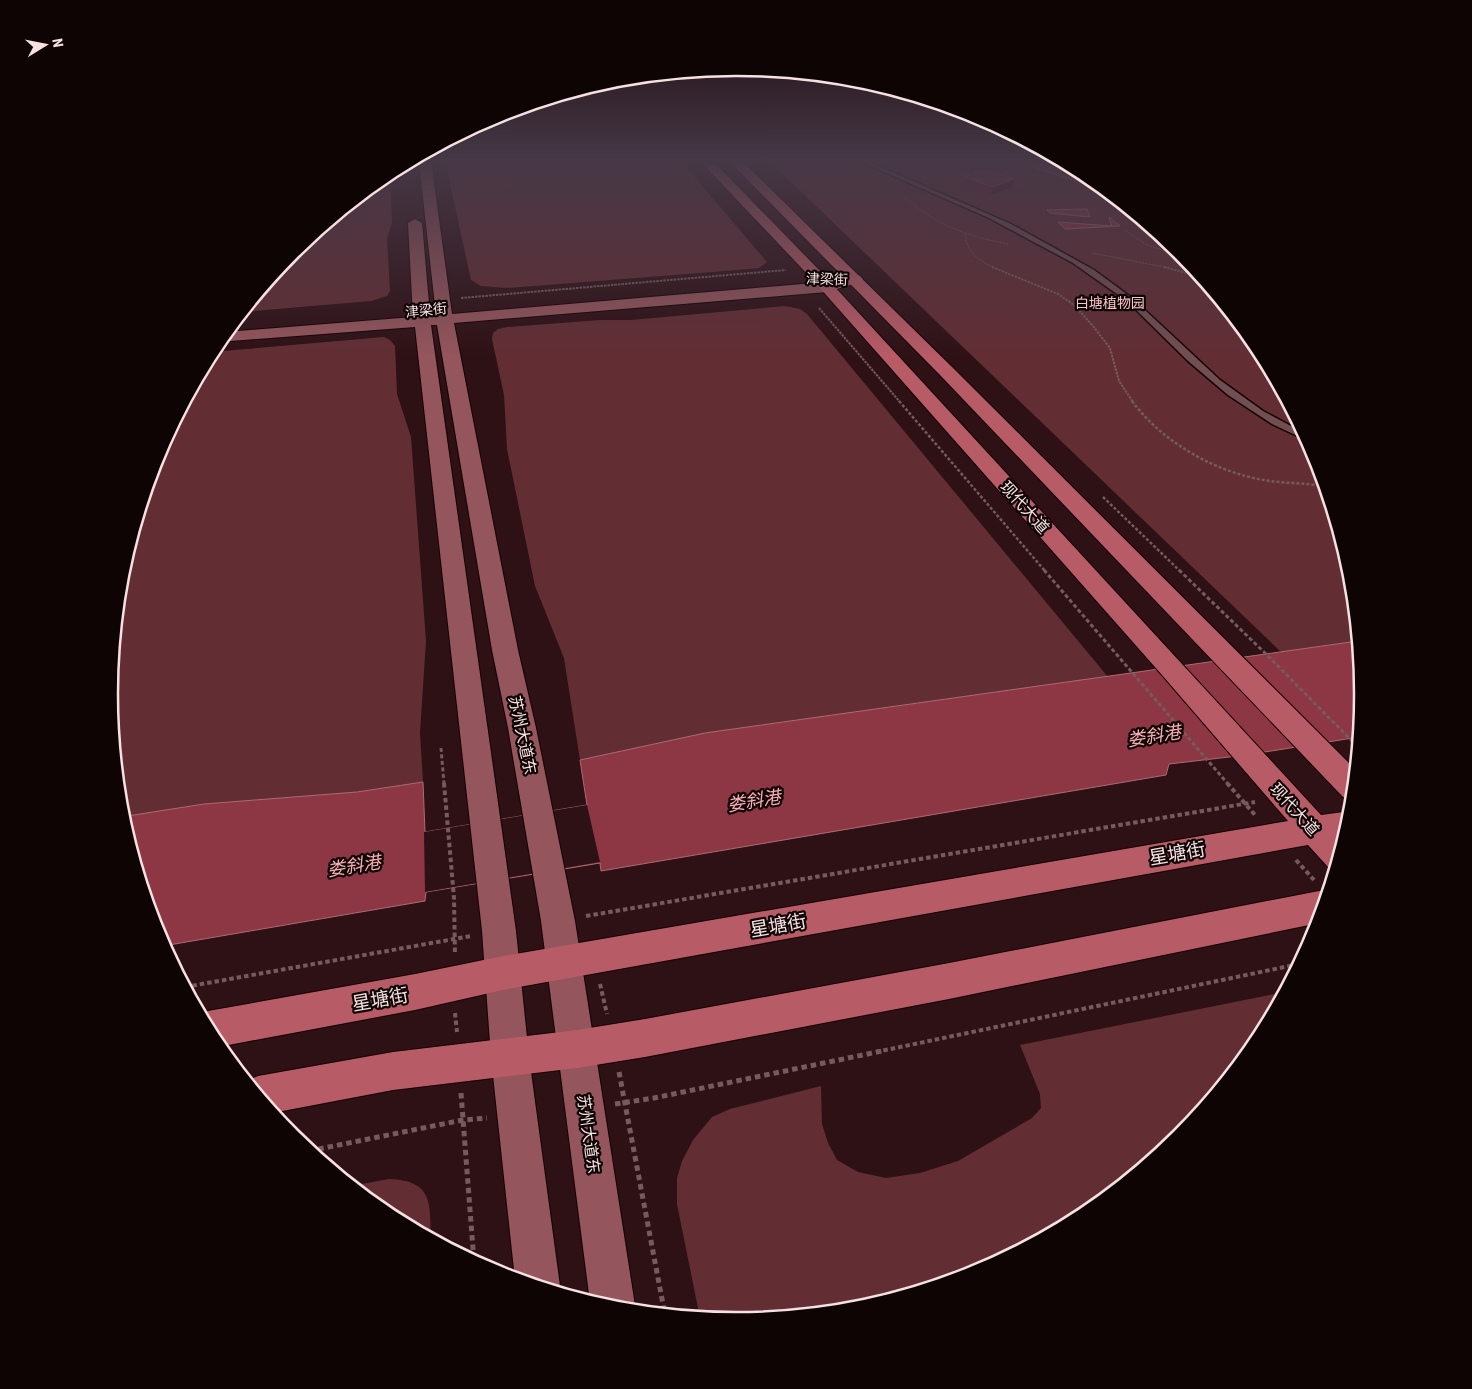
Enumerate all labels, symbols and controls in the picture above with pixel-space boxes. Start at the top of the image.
north arrow [20,20,70,70]
text: N [49,37,66,48]
street label: 津梁街 [806,270,848,288]
park label: 白塘植物园 [1075,295,1145,311]
street label: 津梁街 [404,300,448,320]
street label: 现代大道 [996,477,1053,537]
street label: 苏州大道东 [505,694,540,776]
water label: 娄斜港 [1126,720,1185,750]
street label: 现代大道 [1266,779,1323,839]
water label: 娄斜港 [726,785,785,815]
street label: 星塘街 [1147,837,1207,870]
water label: 娄斜港 [326,850,385,880]
street label: 星塘街 [748,909,808,942]
street label: 星塘街 [350,983,410,1016]
street label: 苏州大道东 [574,1093,603,1175]

